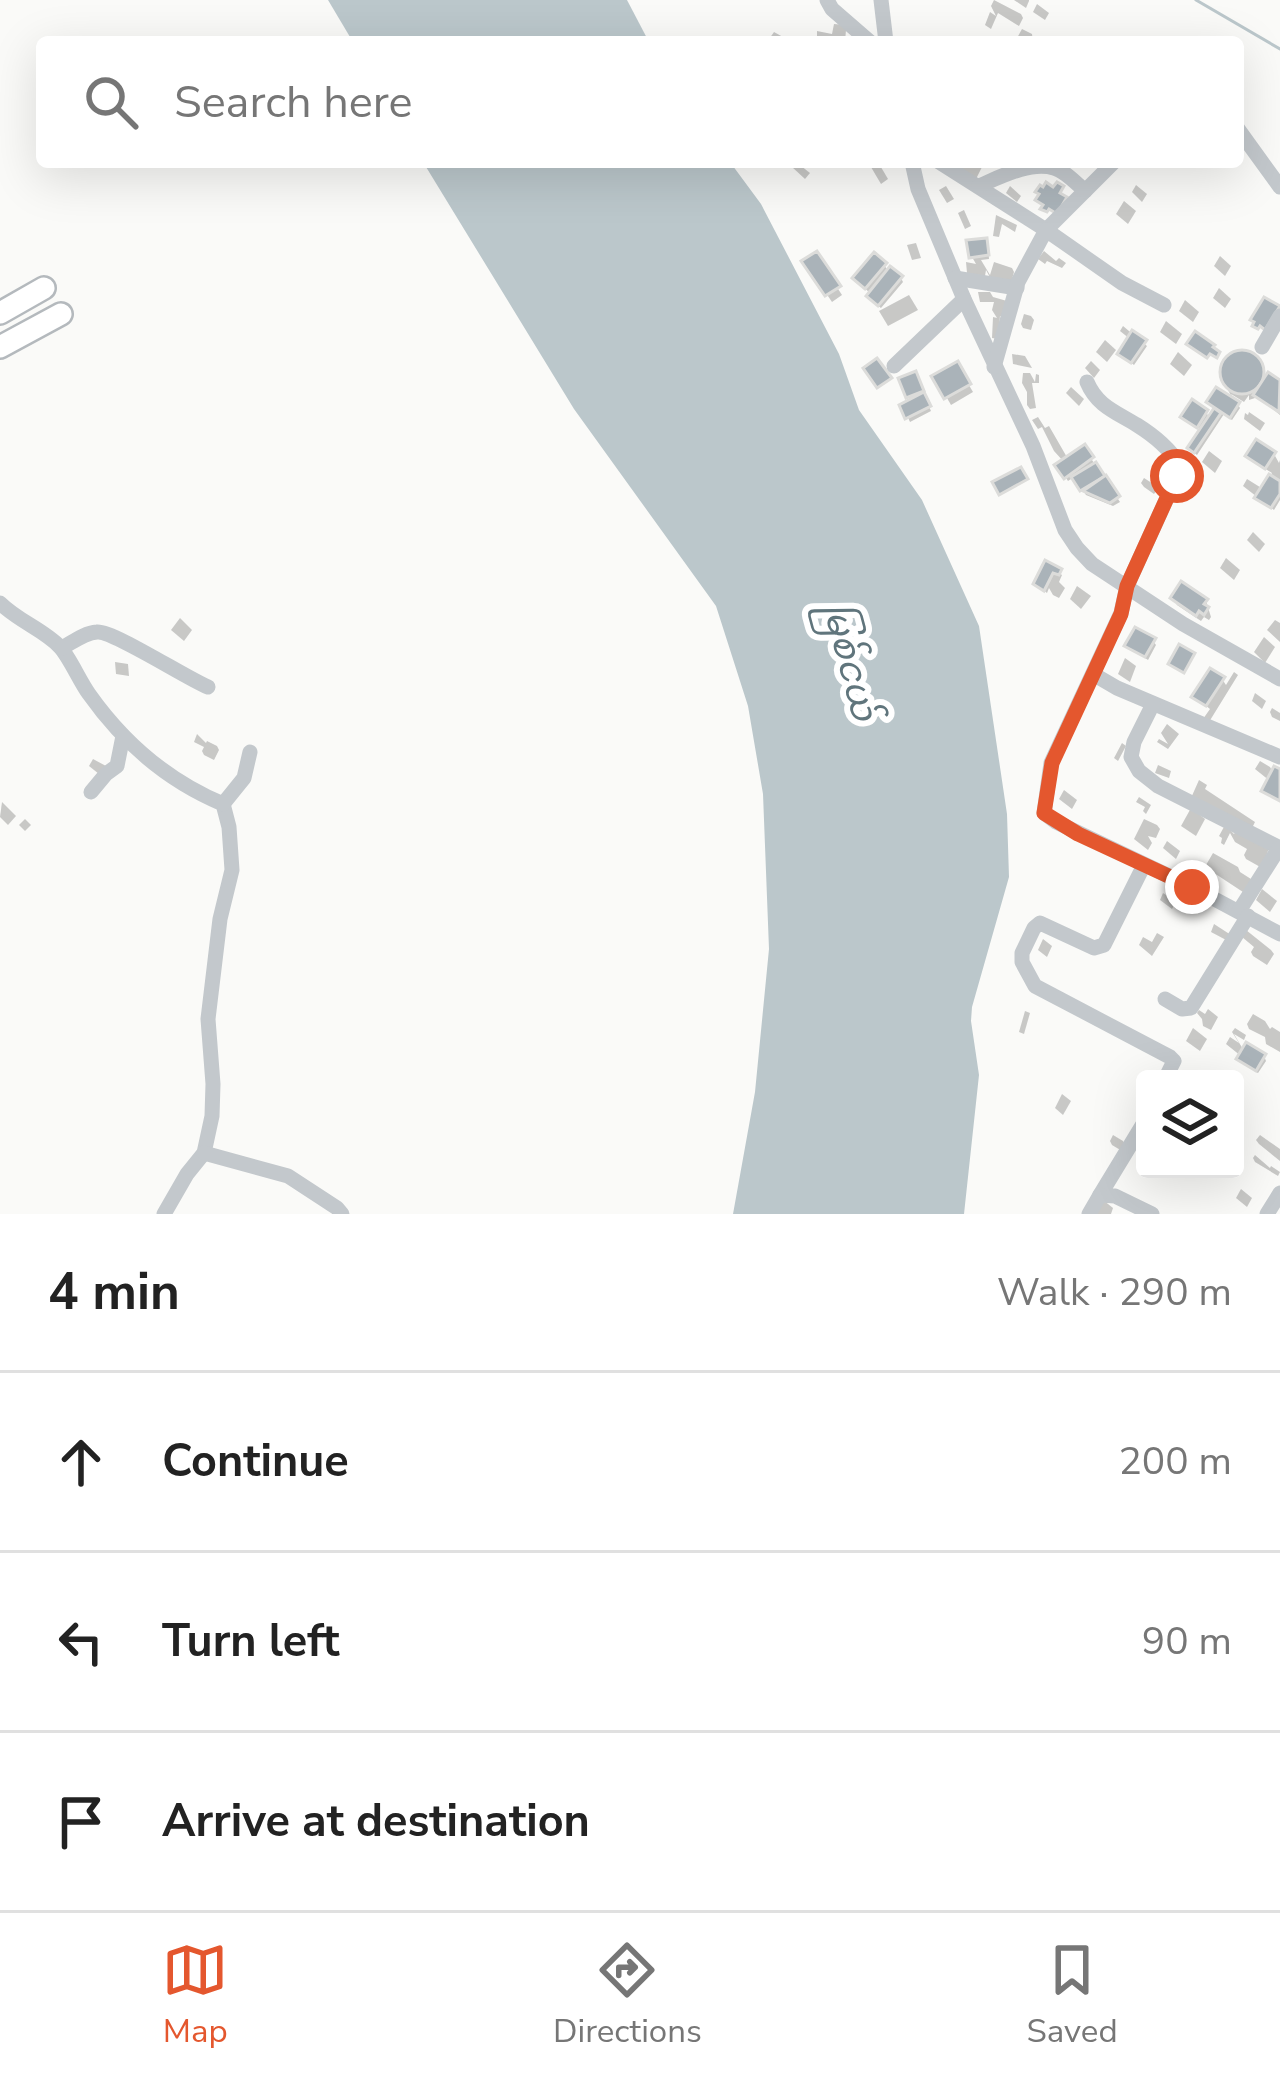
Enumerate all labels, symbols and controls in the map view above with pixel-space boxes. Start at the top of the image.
search box [36,36,1244,168]
icon: search [78,69,144,135]
text: Search here [174,72,413,133]
route start [1150,449,1204,503]
water label: မြစ်ငယ် [806,596,891,730]
route end [1165,860,1219,914]
map controls [1136,1070,1244,1178]
button: layers [1136,1070,1244,1178]
text: 4 min [48,1257,180,1327]
text: Walk · 290 m [997,1266,1232,1319]
icon: ahead [48,1429,114,1495]
text: Continue [162,1431,349,1492]
text: 200 m [1118,1435,1232,1488]
icon: left [48,1609,114,1675]
text: Turn left [162,1611,340,1672]
text: 90 m [1142,1615,1232,1668]
icon: arrive [48,1789,114,1855]
text: Arrive at destination [162,1791,590,1852]
tab: Map [162,1937,228,2054]
tab: Directions [553,1937,702,2054]
tab: Saved [1026,1937,1118,2054]

